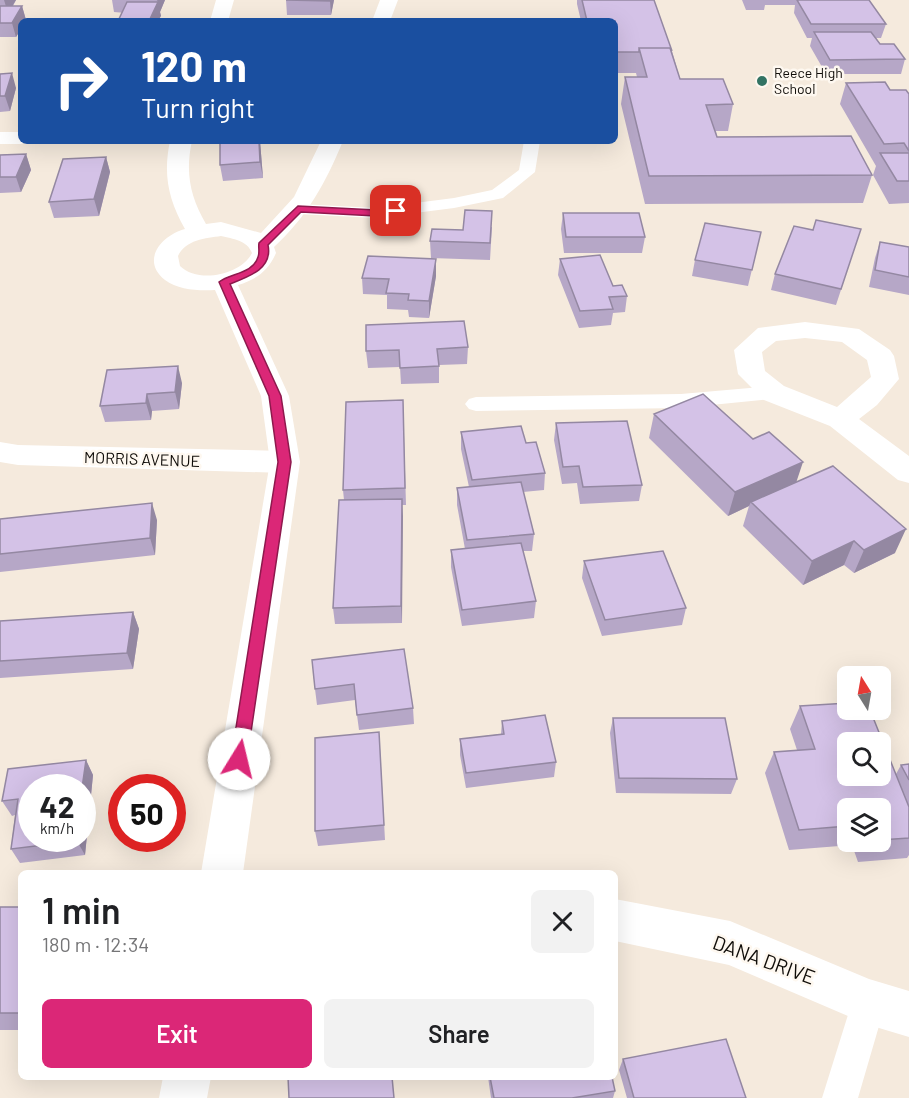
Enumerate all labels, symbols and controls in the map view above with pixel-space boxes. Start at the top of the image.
text: 120 m [141,40,247,90]
icon: right [42,42,120,120]
place label: Reece High School [774,64,843,97]
marker: Reece High School [755,74,769,88]
text: Turn right [141,91,255,123]
pin [370,185,421,236]
icon: arrive [379,194,412,227]
street label: MORRIS AVENUE [84,447,200,470]
north arrow [837,666,891,720]
map controls [837,666,891,852]
position arrow [207,727,271,791]
button: search [837,732,891,786]
speed limit sign: 50 [108,774,186,852]
text: 42 [40,788,74,824]
button: layers [837,798,891,852]
text: km/h [40,819,74,837]
text: 1 min [42,888,121,931]
button: close [531,890,594,953]
street label: DANA DRIVE [710,929,819,989]
text: 180 m · 12:34 [42,932,149,956]
button: Exit [42,999,312,1068]
button: Share [324,999,594,1068]

